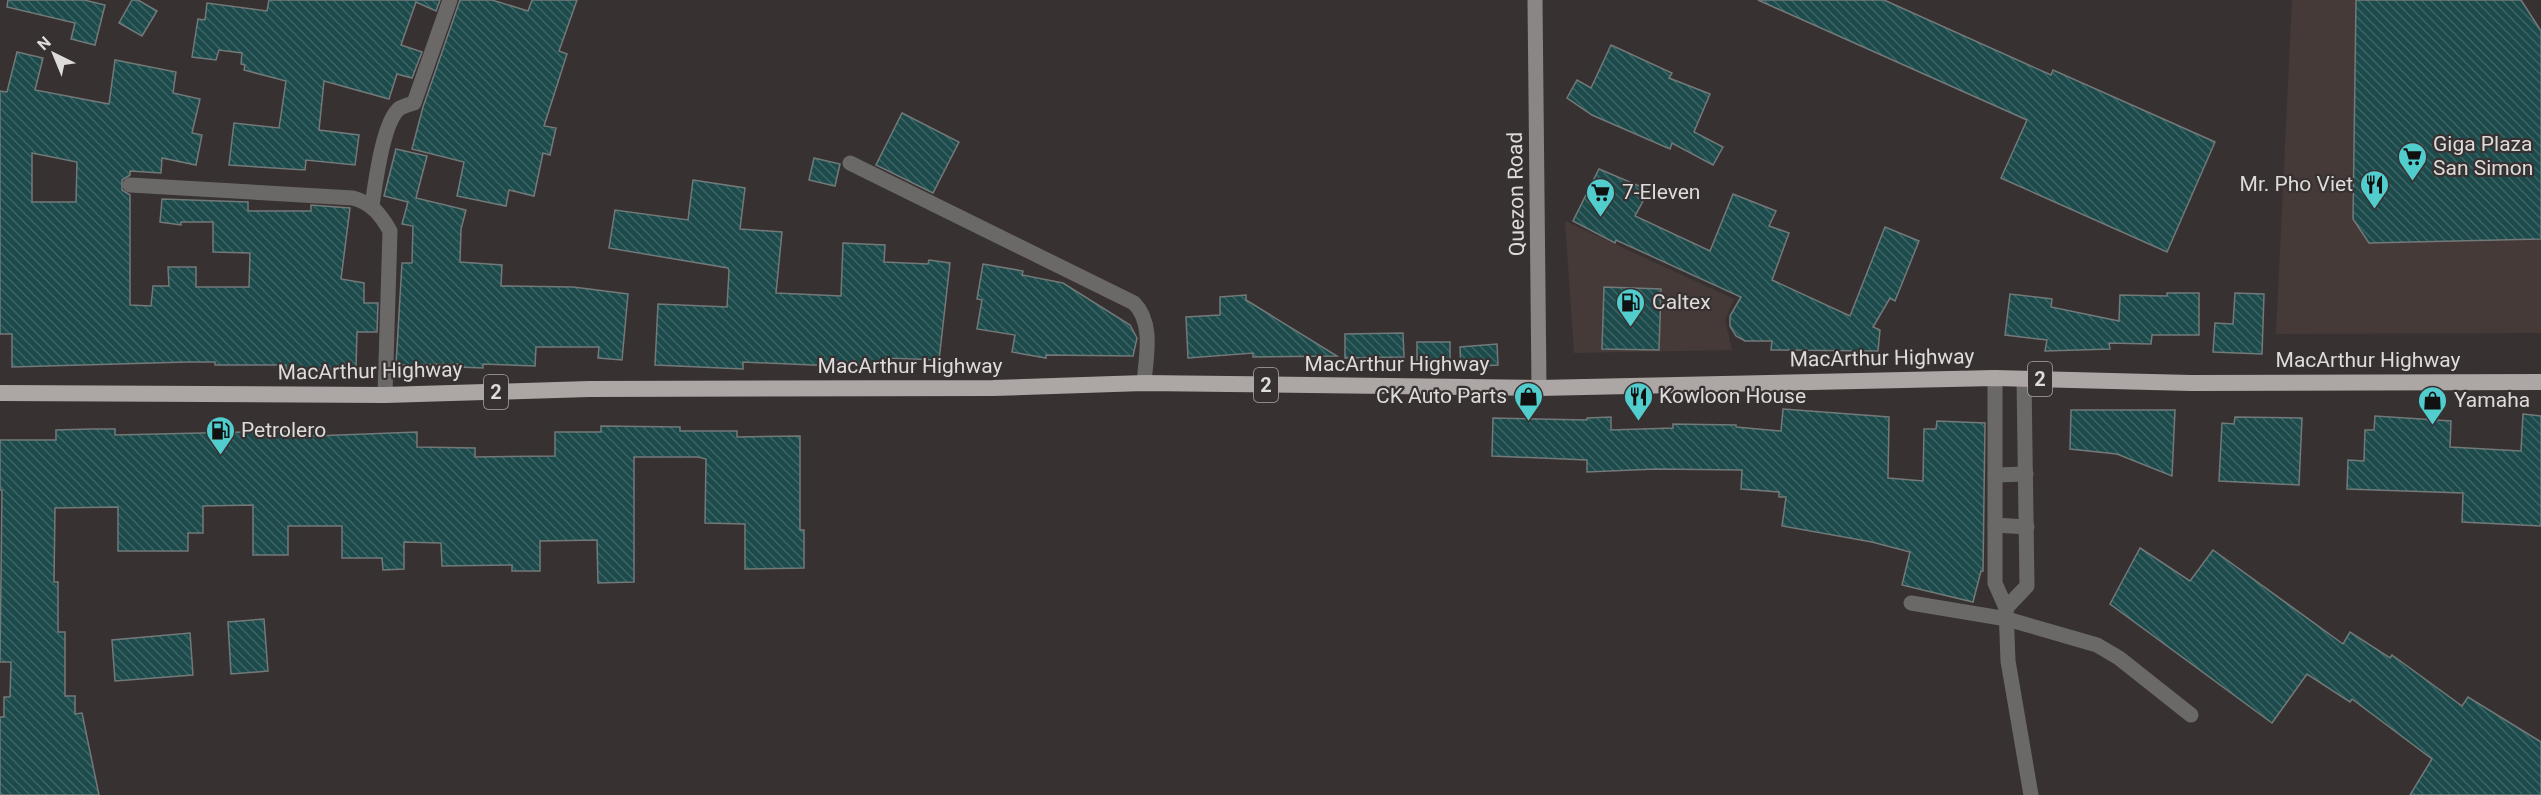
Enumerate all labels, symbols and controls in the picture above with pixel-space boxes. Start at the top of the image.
north arrow [24,24,84,84]
text: N [34,33,55,54]
street label: Quezon Road [1503,132,1529,256]
place label: Giga Plaza San Simon [2433,132,2533,180]
supermarket icon: Giga Plaza San Simon [2396,140,2428,182]
restaurant icon: Mr. Pho Viet [2358,168,2390,210]
place label: Mr. Pho Viet [2240,172,2353,196]
supermarket icon: 7-Eleven [1585,176,1617,218]
place label: 7-Eleven [1622,180,1700,204]
fuel station icon: Caltex [1615,286,1647,328]
place label: Caltex [1652,290,1711,314]
street label: MacArthur Highway [1789,344,1975,372]
street label: MacArthur Highway [2276,348,2460,372]
street label: MacArthur Highway [1305,352,1489,376]
street label: MacArthur Highway [818,354,1002,378]
street label: MacArthur Highway [277,357,463,385]
road number: 2 [2028,362,2052,396]
road number: 2 [1254,368,1278,402]
road number: 2 [484,375,508,409]
shop icon: CK Auto Parts [1512,380,1544,422]
restaurant icon: Kowloon House [1622,380,1654,422]
place label: CK Auto Parts [1376,384,1507,408]
place label: Kowloon House [1659,384,1806,408]
shop icon: Yamaha [2417,384,2449,426]
place label: Yamaha [2454,388,2530,412]
fuel station icon: Petrolero [204,414,236,456]
place label: Petrolero [241,418,326,442]

